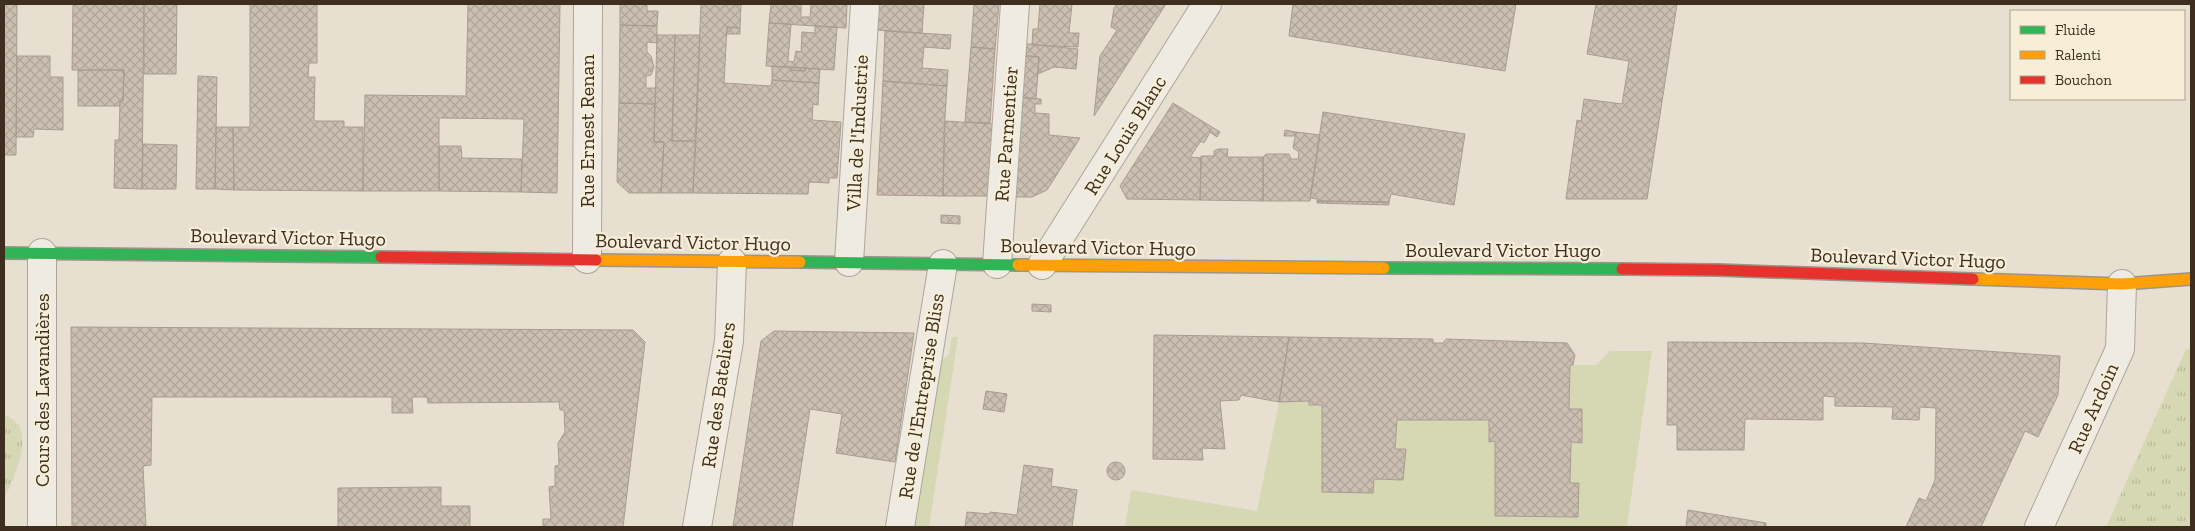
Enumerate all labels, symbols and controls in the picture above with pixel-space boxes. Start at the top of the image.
legend [2010,10,2185,100]
text: Fluide [2055,21,2095,39]
text: Ralenti [2055,46,2101,64]
street label: Rue Ernest Renan [575,54,599,208]
street label: Villa de l'Industrie [841,54,873,213]
street label: Rue Parmentier [989,65,1023,203]
street label: Rue Louis Blanc [1079,71,1171,199]
text: Bouchon [2055,71,2112,89]
street label: Boulevard Victor Hugo [190,223,386,251]
street label: Boulevard Victor Hugo [595,228,791,256]
street label: Boulevard Victor Hugo [1000,233,1196,261]
street label: Boulevard Victor Hugo [1405,238,1601,262]
street label: Boulevard Victor Hugo [1810,243,2006,273]
street label: Rue de l'Entreprise Bliss [893,291,949,501]
street label: Cours des Lavandières [30,293,54,487]
street label: Rue des Bateliers [696,320,740,470]
street label: Rue Ardoin [2062,359,2124,457]

